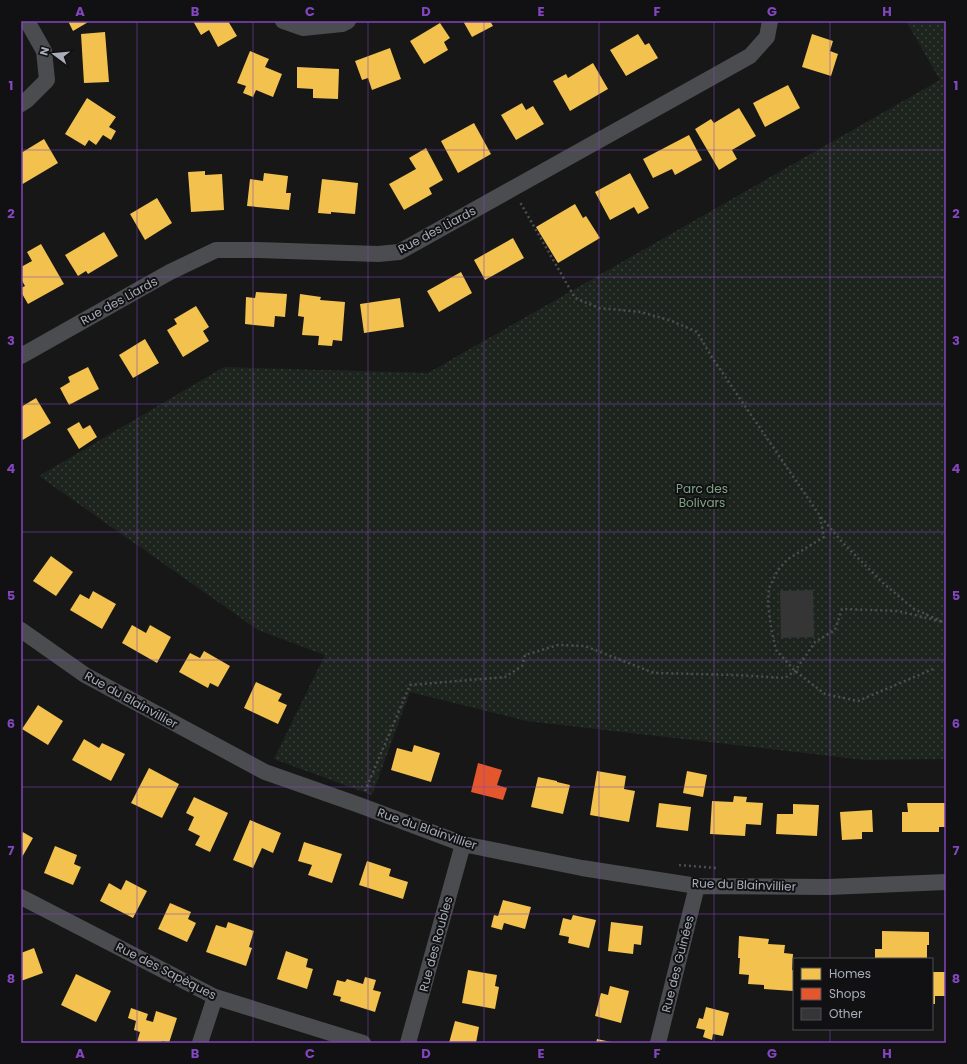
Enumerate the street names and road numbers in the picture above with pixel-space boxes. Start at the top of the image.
street label: Rue des Liards [395,202,479,257]
street label: Rue des Liards [77,272,160,329]
street label: Rue du Blainvillier [82,667,181,732]
street label: Rue du Blainvillier [375,804,480,854]
street label: Rue du Blainvillier [692,874,797,895]
street label: Rue des Roubles [415,894,456,993]
street label: Rue des Guinées [657,914,698,1014]
street label: Rue des Sapèques [113,938,219,1003]

